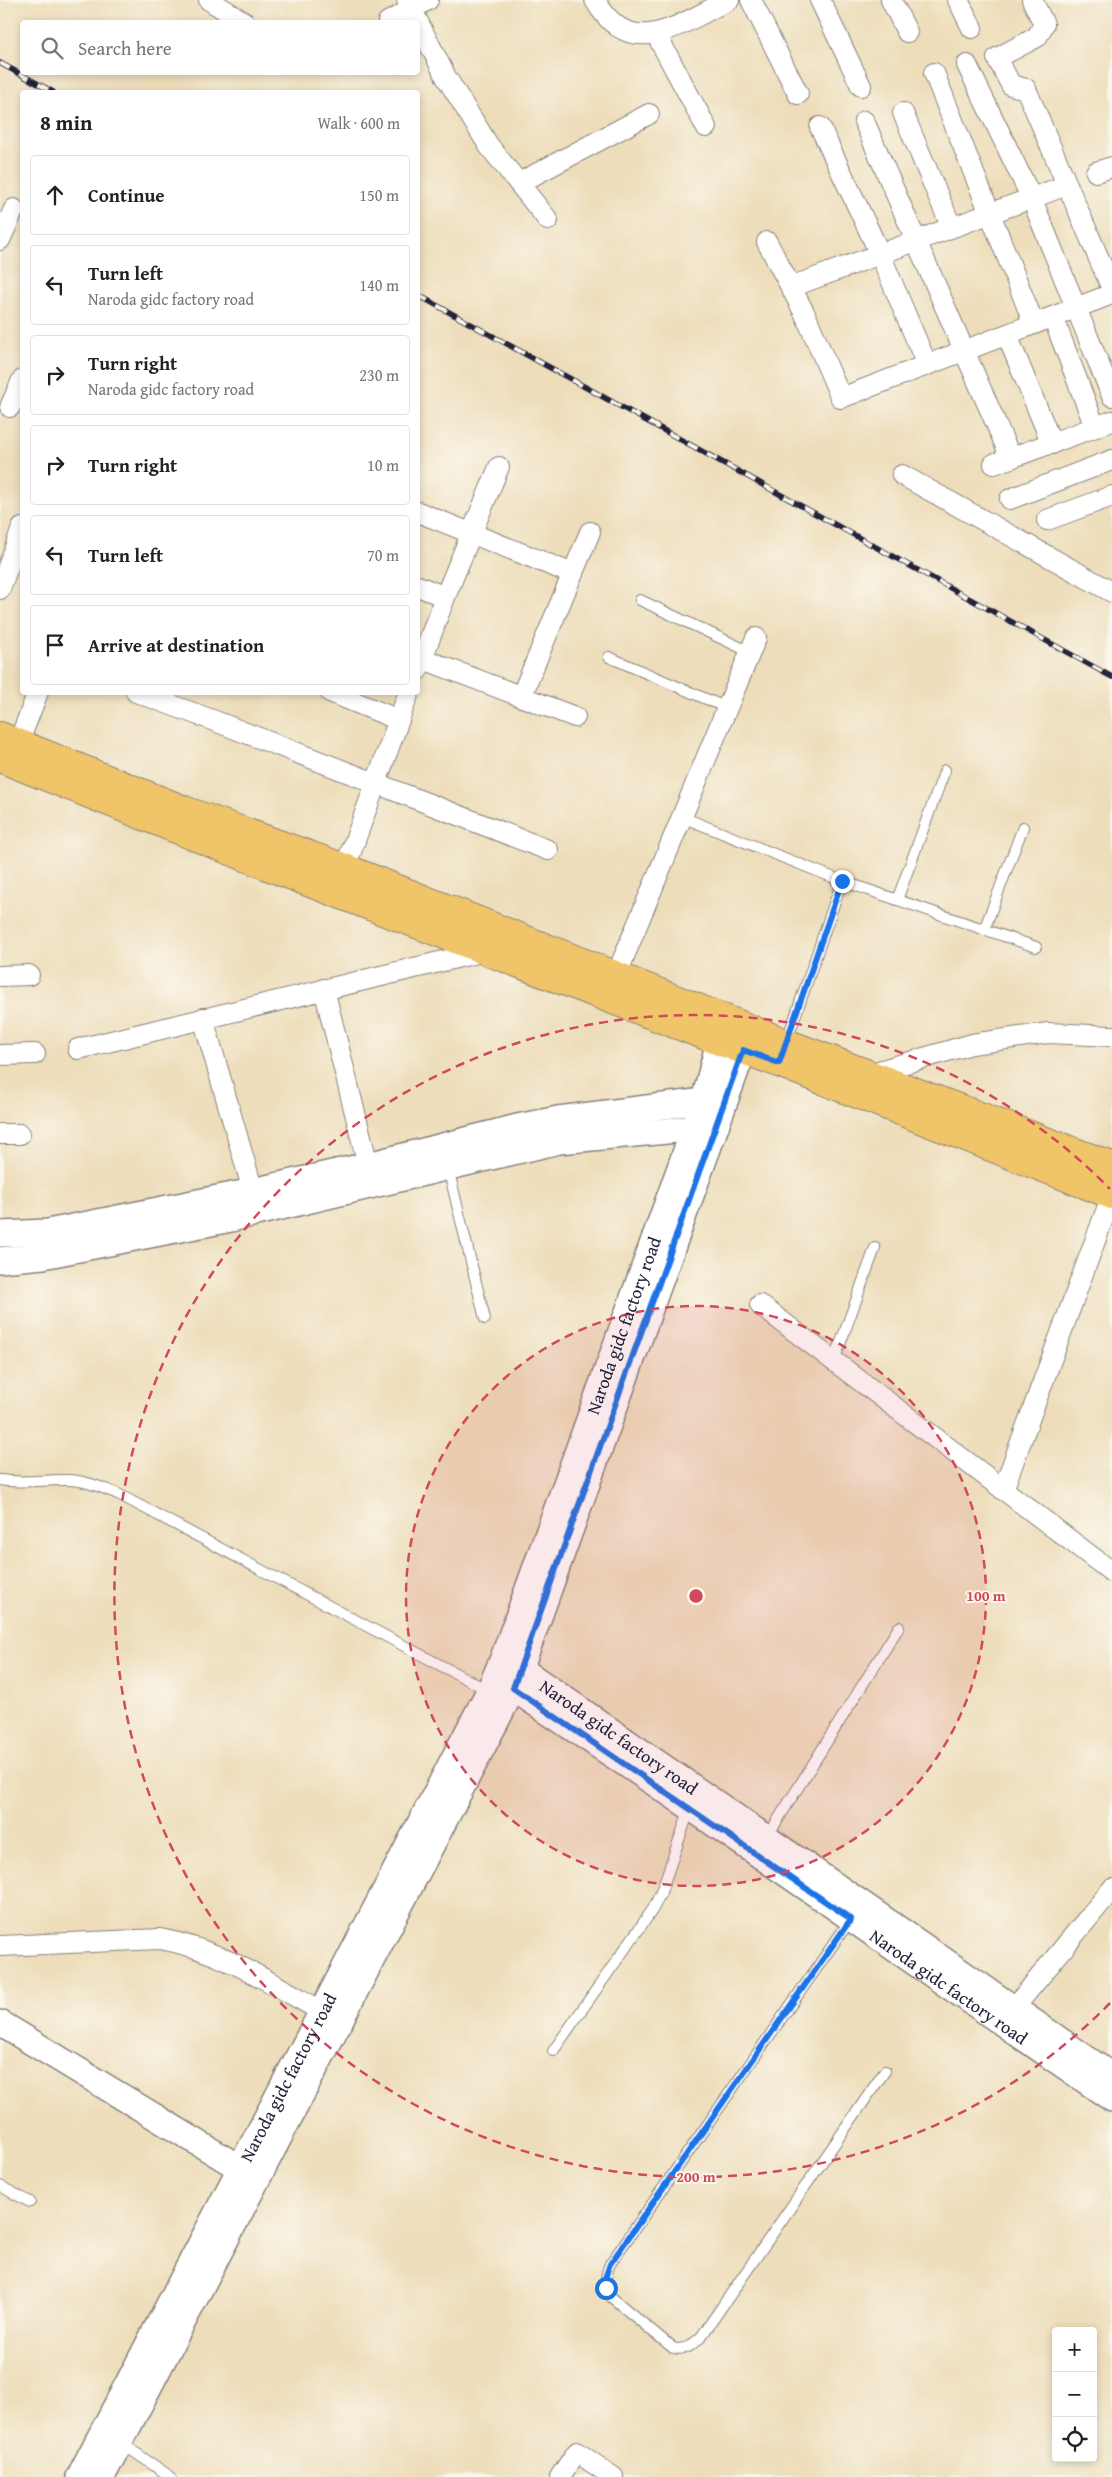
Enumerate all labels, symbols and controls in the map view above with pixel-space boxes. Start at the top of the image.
search box [20,20,420,75]
icon: search [38,34,66,62]
text: Search here [78,34,172,62]
text: 8 min [40,107,92,138]
text: Walk · 600 m [317,111,400,135]
icon: ahead [41,181,69,209]
text: Continue [88,181,165,209]
text: 150 m [359,183,399,207]
text: Turn left [88,259,163,287]
icon: left [41,271,69,299]
text: 140 m [359,273,399,297]
text: Naroda gidc factory road [88,287,254,311]
text: Turn right [88,349,177,377]
icon: right [41,361,69,389]
text: 230 m [359,363,399,387]
text: Naroda gidc factory road [88,377,254,401]
icon: right [41,451,69,479]
text: Turn right [88,451,177,479]
text: 10 m [367,453,399,477]
icon: left [41,541,69,569]
text: Turn left [88,541,163,569]
text: 70 m [367,543,399,567]
icon: arrive [41,631,69,659]
text: Arrive at destination [88,631,264,659]
route end [831,870,854,893]
street label: Naroda gidc factory road [579,1232,668,1418]
text: 100 m [966,1585,1006,1606]
centre of rings [687,1587,705,1605]
street label: Naroda gidc factory road [535,1672,704,1801]
street label: Naroda gidc factory road [865,1922,1034,2051]
street label: Naroda gidc factory road [232,1988,343,2166]
text: 200 m [676,2166,716,2187]
route start [595,2277,618,2300]
map controls [1052,2327,1097,2462]
button: + [1052,2327,1097,2372]
button: − [1052,2372,1097,2417]
button: locate [1052,2417,1097,2462]

